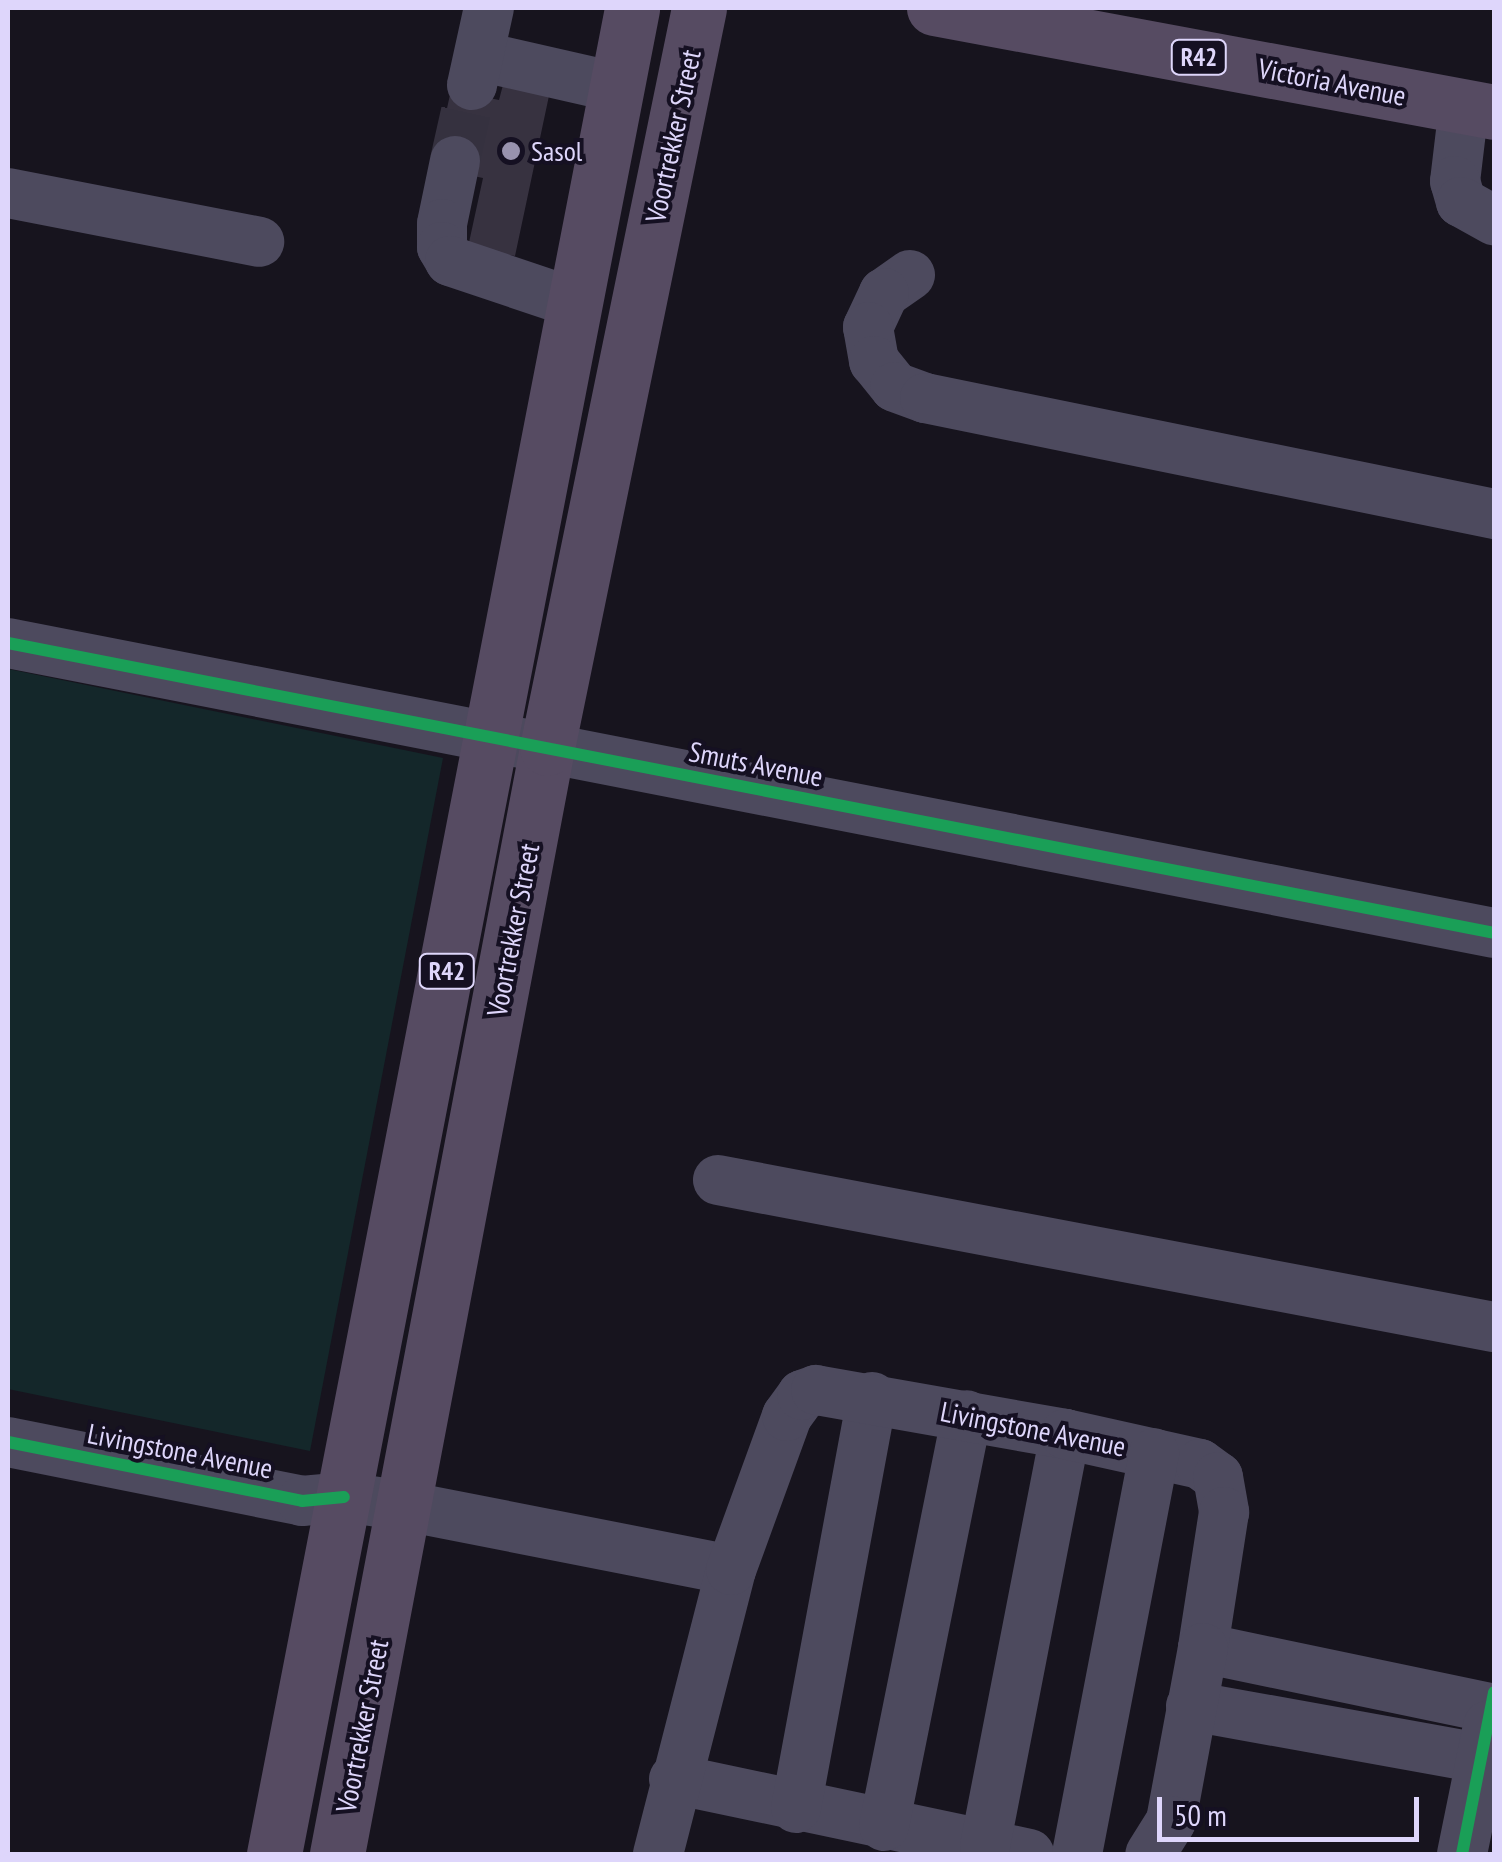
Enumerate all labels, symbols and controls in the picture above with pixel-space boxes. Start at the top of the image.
road number: R42 [1169,37,1229,77]
street label: Voortrekker Street [638,47,708,225]
street label: Victoria Avenue [1255,51,1409,113]
place label: Sasol [531,134,582,168]
marker: Sasol [500,140,522,162]
street label: Smuts Avenue [686,735,826,793]
street label: Voortrekker Street [480,841,546,1019]
road number: R42 [417,951,477,991]
street label: Livingstone Avenue [937,1395,1129,1463]
street label: Livingstone Avenue [84,1417,276,1485]
street label: Voortrekker Street [329,1637,395,1815]
scale bar [1162,1777,1424,1839]
text: 50 m [1174,1795,1227,1834]

